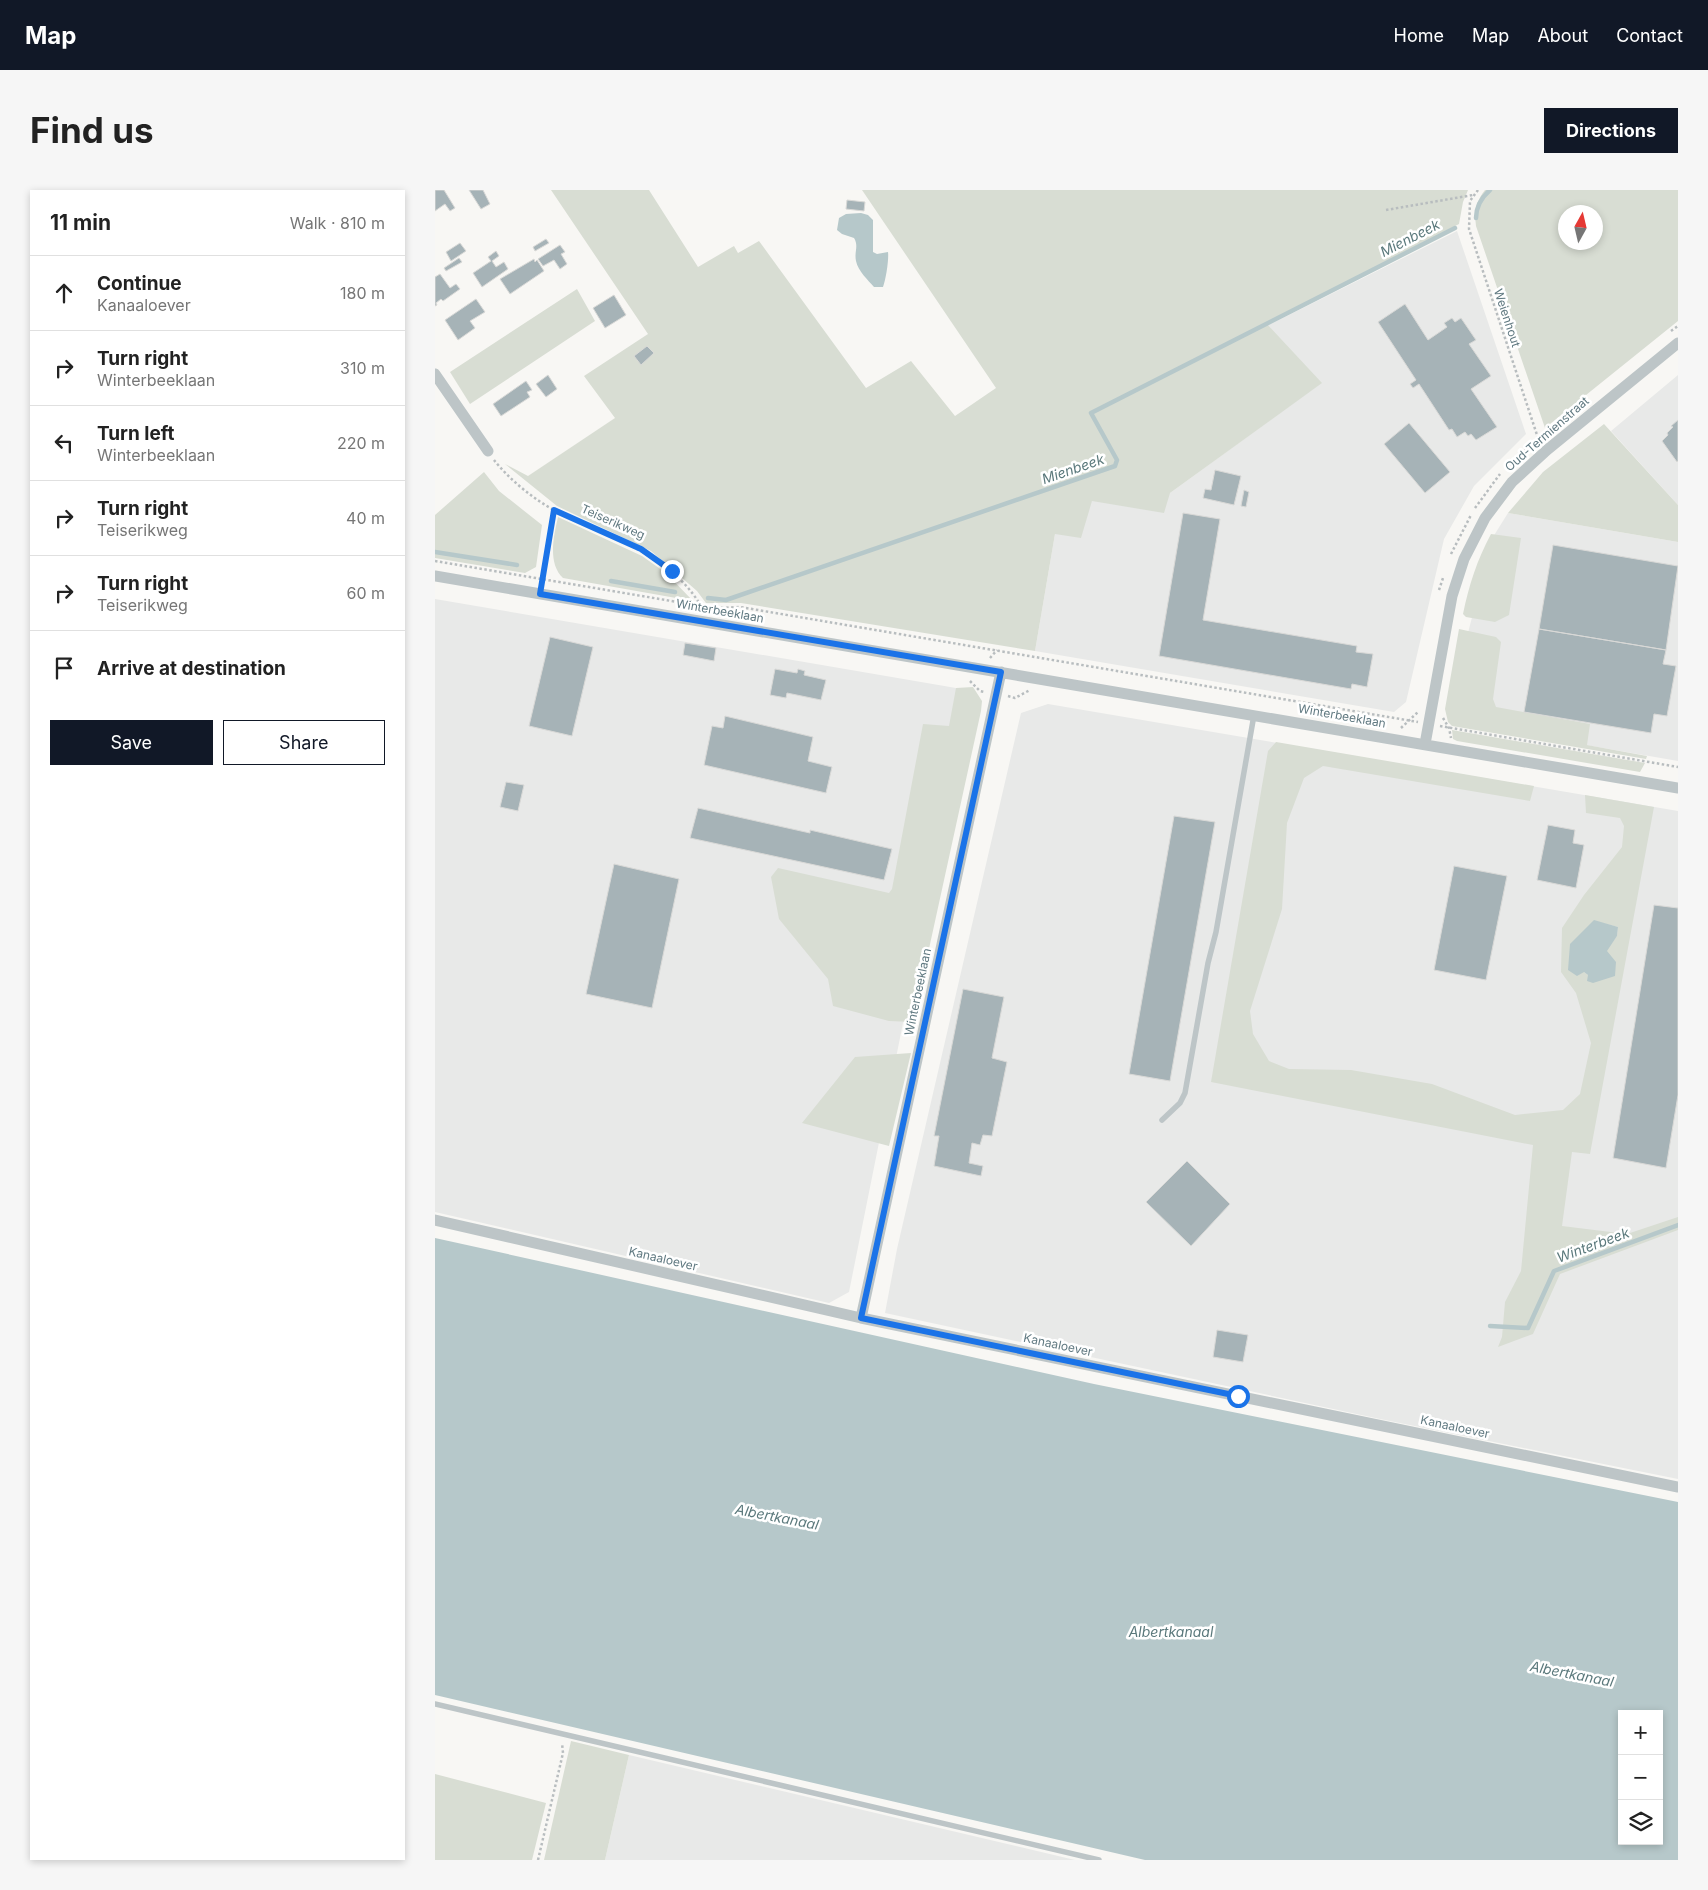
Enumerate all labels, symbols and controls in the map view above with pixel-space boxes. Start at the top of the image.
text: Map [25,21,76,50]
text: Home [1394,25,1444,46]
text: Map [1472,25,1509,46]
text: About [1537,25,1588,46]
text: Contact [1616,25,1683,46]
button: Directions [1544,108,1678,153]
text: Find us [30,109,154,151]
north arrow [1558,205,1603,250]
text: 11 min [50,210,111,235]
text: Walk · 810 m [290,213,385,233]
water label: Mienbeek [1377,215,1443,260]
text: Continue [97,272,182,295]
icon: ahead [50,279,78,307]
text: 180 m [340,283,385,303]
street label: Weienhout [1491,287,1524,349]
text: Kanaaloever [97,295,191,315]
text: Turn right [97,347,188,370]
icon: right [50,354,78,382]
text: 310 m [340,358,385,378]
text: Winterbeeklaan [97,370,215,390]
street label: Oud-Termienstraat [1502,393,1592,474]
text: Turn left [97,422,175,445]
icon: left [50,429,78,457]
text: 220 m [337,433,385,453]
text: Winterbeeklaan [97,445,215,465]
water label: Mienbeek [1039,450,1107,487]
text: Turn right [97,497,188,520]
street label: Teiserikweg [579,501,647,542]
icon: right [50,504,78,532]
text: 40 m [346,508,385,528]
text: Teiserikweg [97,520,188,540]
route end [661,560,684,583]
text: Turn right [97,572,188,595]
icon: right [50,579,78,607]
text: 60 m [346,583,385,603]
text: Teiserikweg [97,595,188,615]
street label: Winterbeeklaan [675,595,765,626]
icon: arrive [50,654,78,682]
text: Arrive at destination [97,657,286,680]
street label: Winterbeeklaan [1297,700,1387,731]
button: Save [50,720,213,765]
button: Share [223,720,385,765]
street label: Winterbeeklaan [901,947,934,1037]
water label: Winterbeek [1554,1223,1632,1265]
street label: Kanaaloever [627,1243,699,1274]
street label: Kanaaloever [1022,1330,1094,1359]
route start [1227,1385,1250,1408]
street label: Kanaaloever [1419,1412,1491,1441]
water label: Albertkanaal [733,1500,821,1533]
water label: Albertkanaal [1128,1623,1214,1640]
water label: Albertkanaal [1528,1657,1616,1690]
map controls [1618,1710,1663,1845]
button: + [1618,1710,1663,1755]
button: − [1618,1755,1663,1800]
button: layers [1618,1800,1663,1845]

